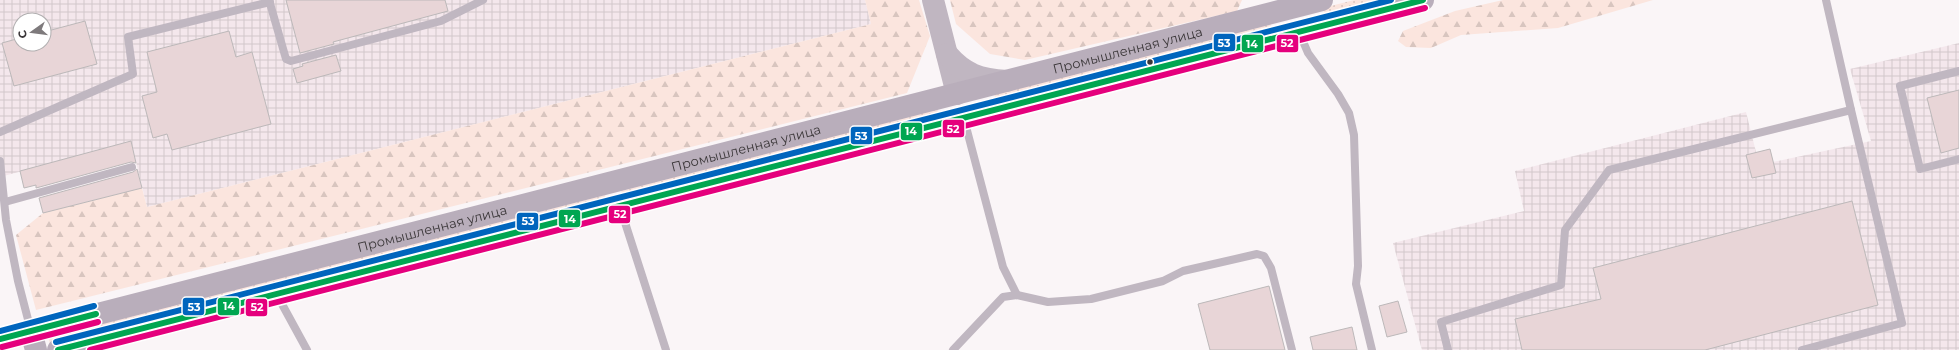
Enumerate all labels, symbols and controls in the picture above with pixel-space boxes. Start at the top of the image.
north arrow [12,12,52,52]
street label: Промышленная улица [1051,23,1204,77]
text: С [15,29,30,40]
line badge: 53 [1213,33,1236,52]
line badge: 14 [1241,34,1264,53]
line badge: 52 [1276,34,1299,53]
text: 53 [1217,36,1231,50]
text: 52 [1281,36,1294,50]
text: 14 [1246,37,1258,51]
unlabelled marker [1145,57,1155,67]
line badge: 52 [942,119,965,138]
street label: Промышленная улица [669,121,822,175]
line badge: 14 [900,122,923,141]
text: 52 [947,122,960,136]
text: 14 [905,124,917,138]
line badge: 53 [850,126,873,145]
text: 53 [854,129,868,143]
street label: Промышленная улица [356,201,509,255]
line badge: 52 [608,205,631,224]
text: 52 [614,207,627,221]
line badge: 14 [558,209,581,228]
line badge: 53 [516,212,539,231]
text: 14 [564,212,576,226]
text: 53 [521,214,535,228]
line badge: 53 [182,297,205,316]
line badge: 14 [217,297,240,316]
line badge: 52 [245,298,268,317]
text: 14 [223,299,235,313]
text: 53 [187,300,201,314]
text: 52 [251,300,264,314]

